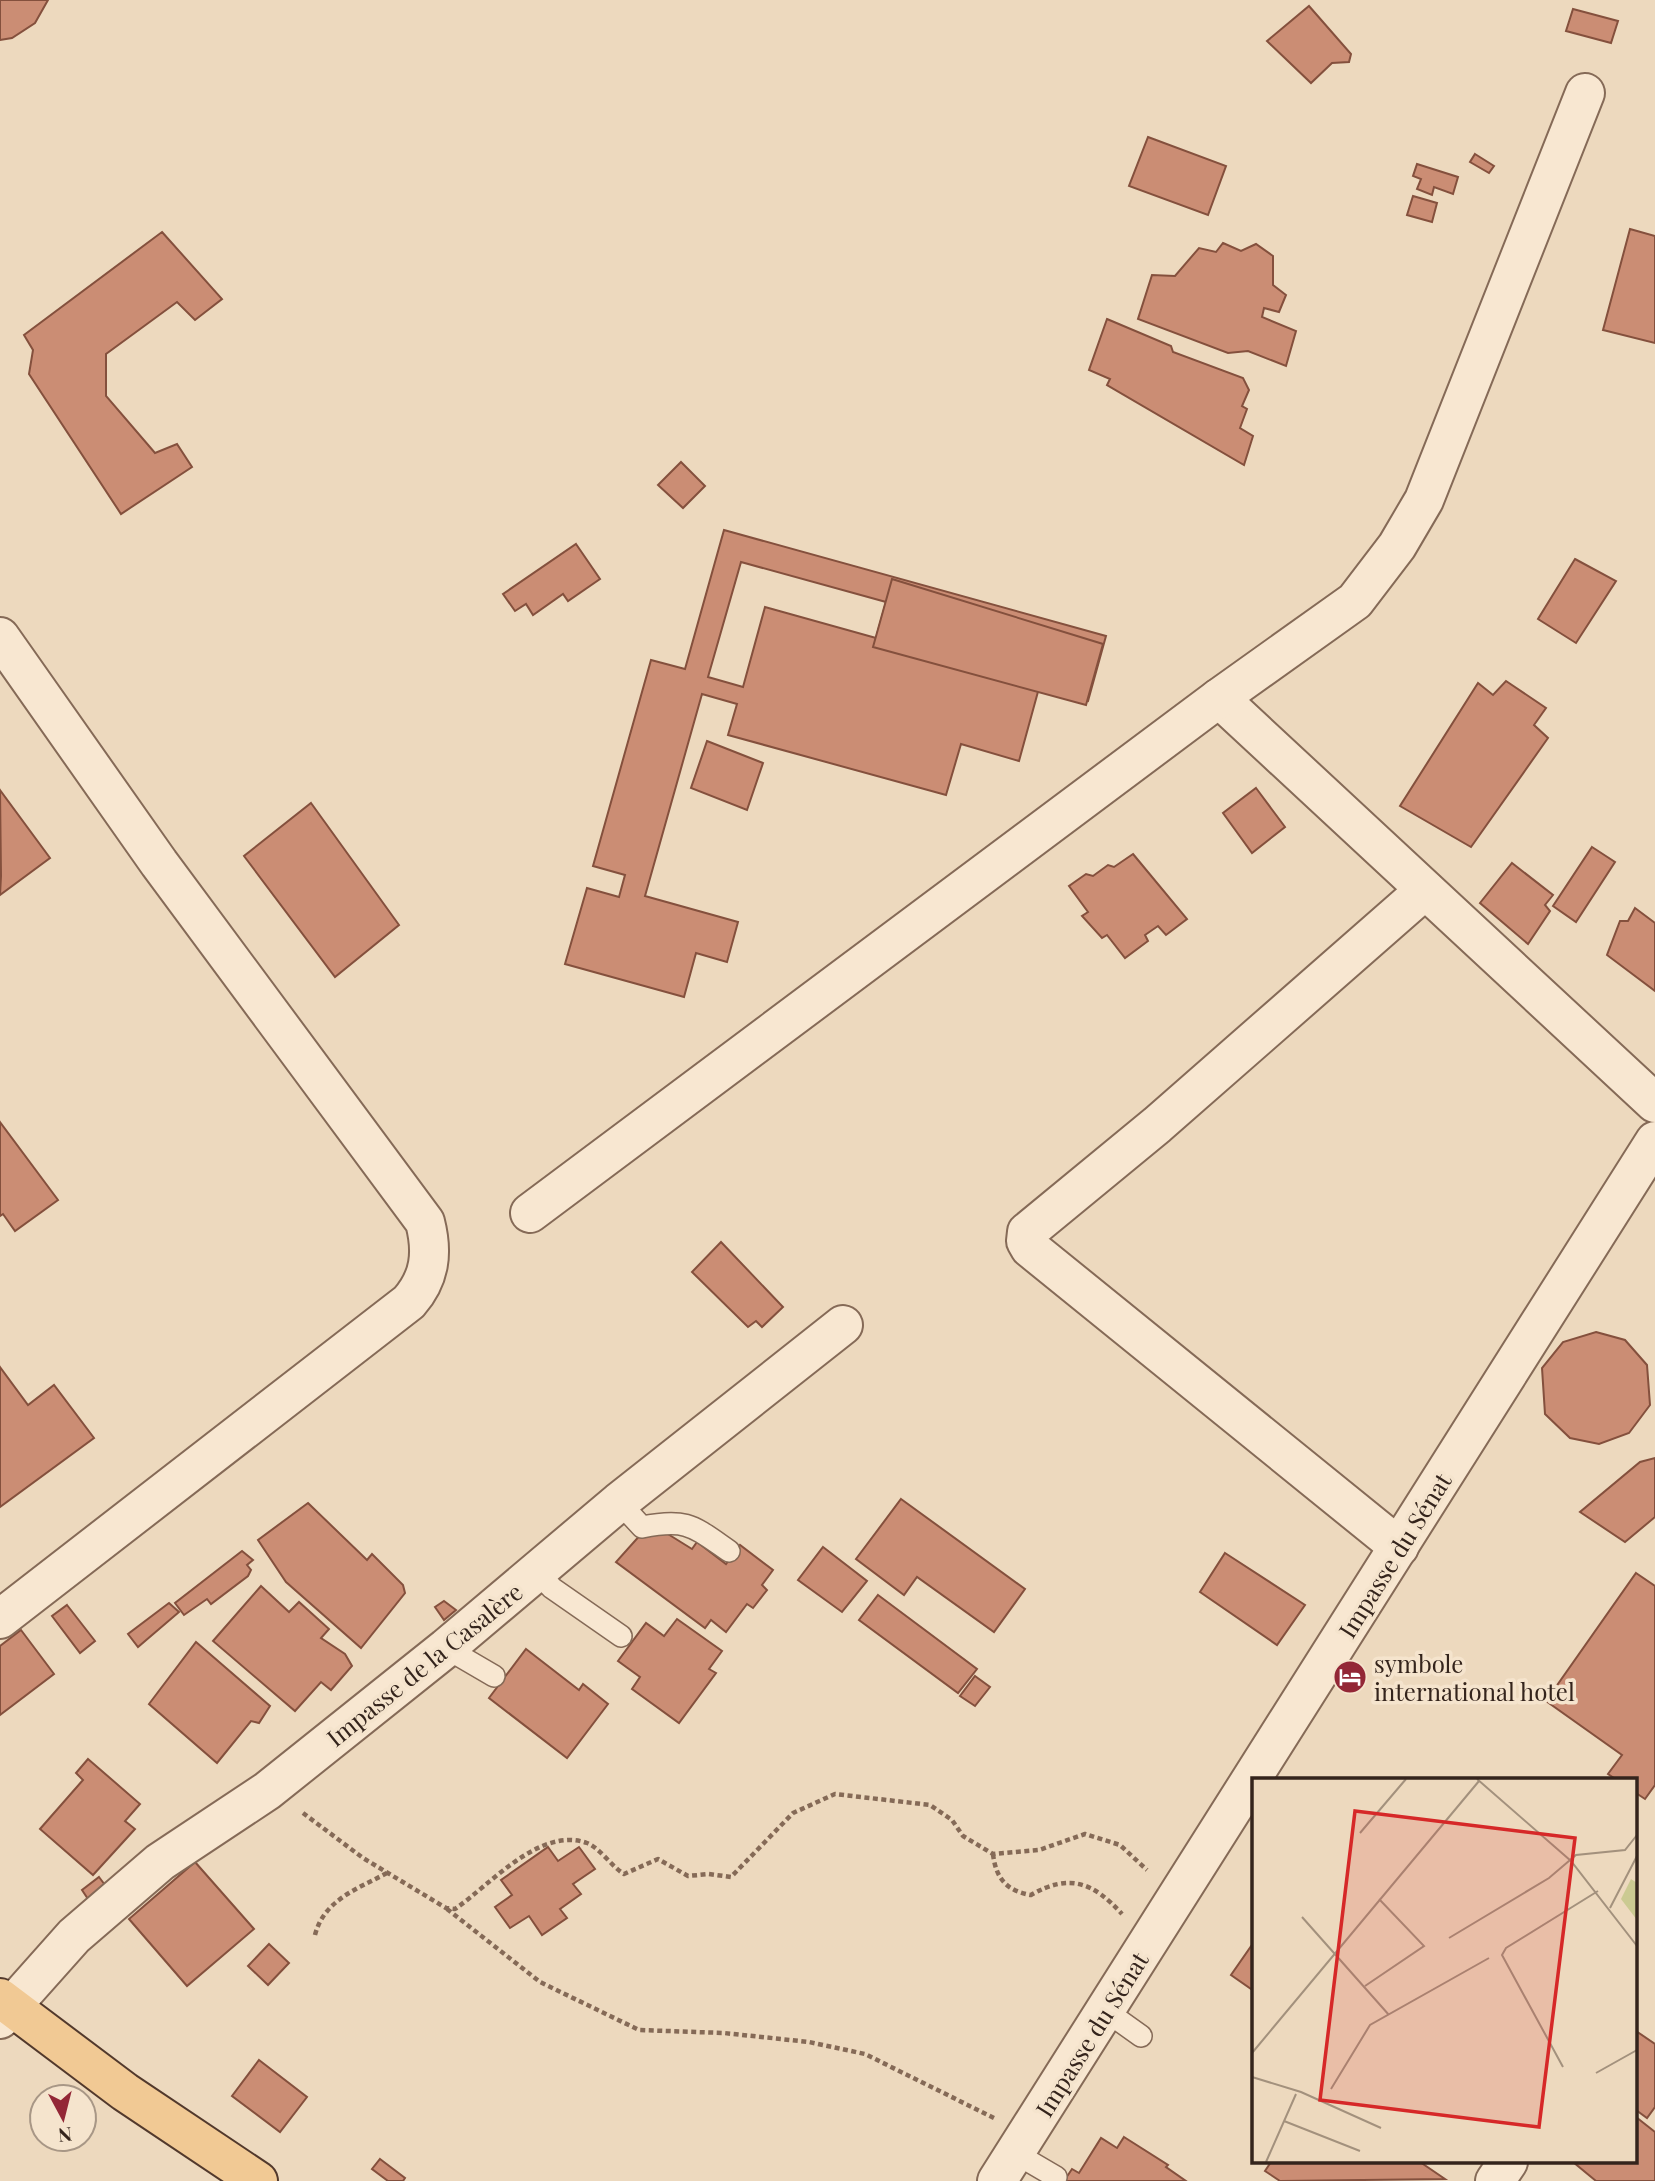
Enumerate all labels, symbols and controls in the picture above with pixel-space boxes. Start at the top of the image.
street label: Impasse du Sénat [1330,1466,1458,1643]
street label: Impasse de la Casalère [319,1575,529,1753]
place label: symbole international hotel [1374,1647,1575,1707]
hotel icon: symbole international hotel [1331,1658,1369,1696]
inset map [1252,1778,1638,2164]
street label: Impasse du Sénat [1027,1945,1155,2122]
north arrow [28,2083,98,2153]
text: N [57,2122,74,2150]

